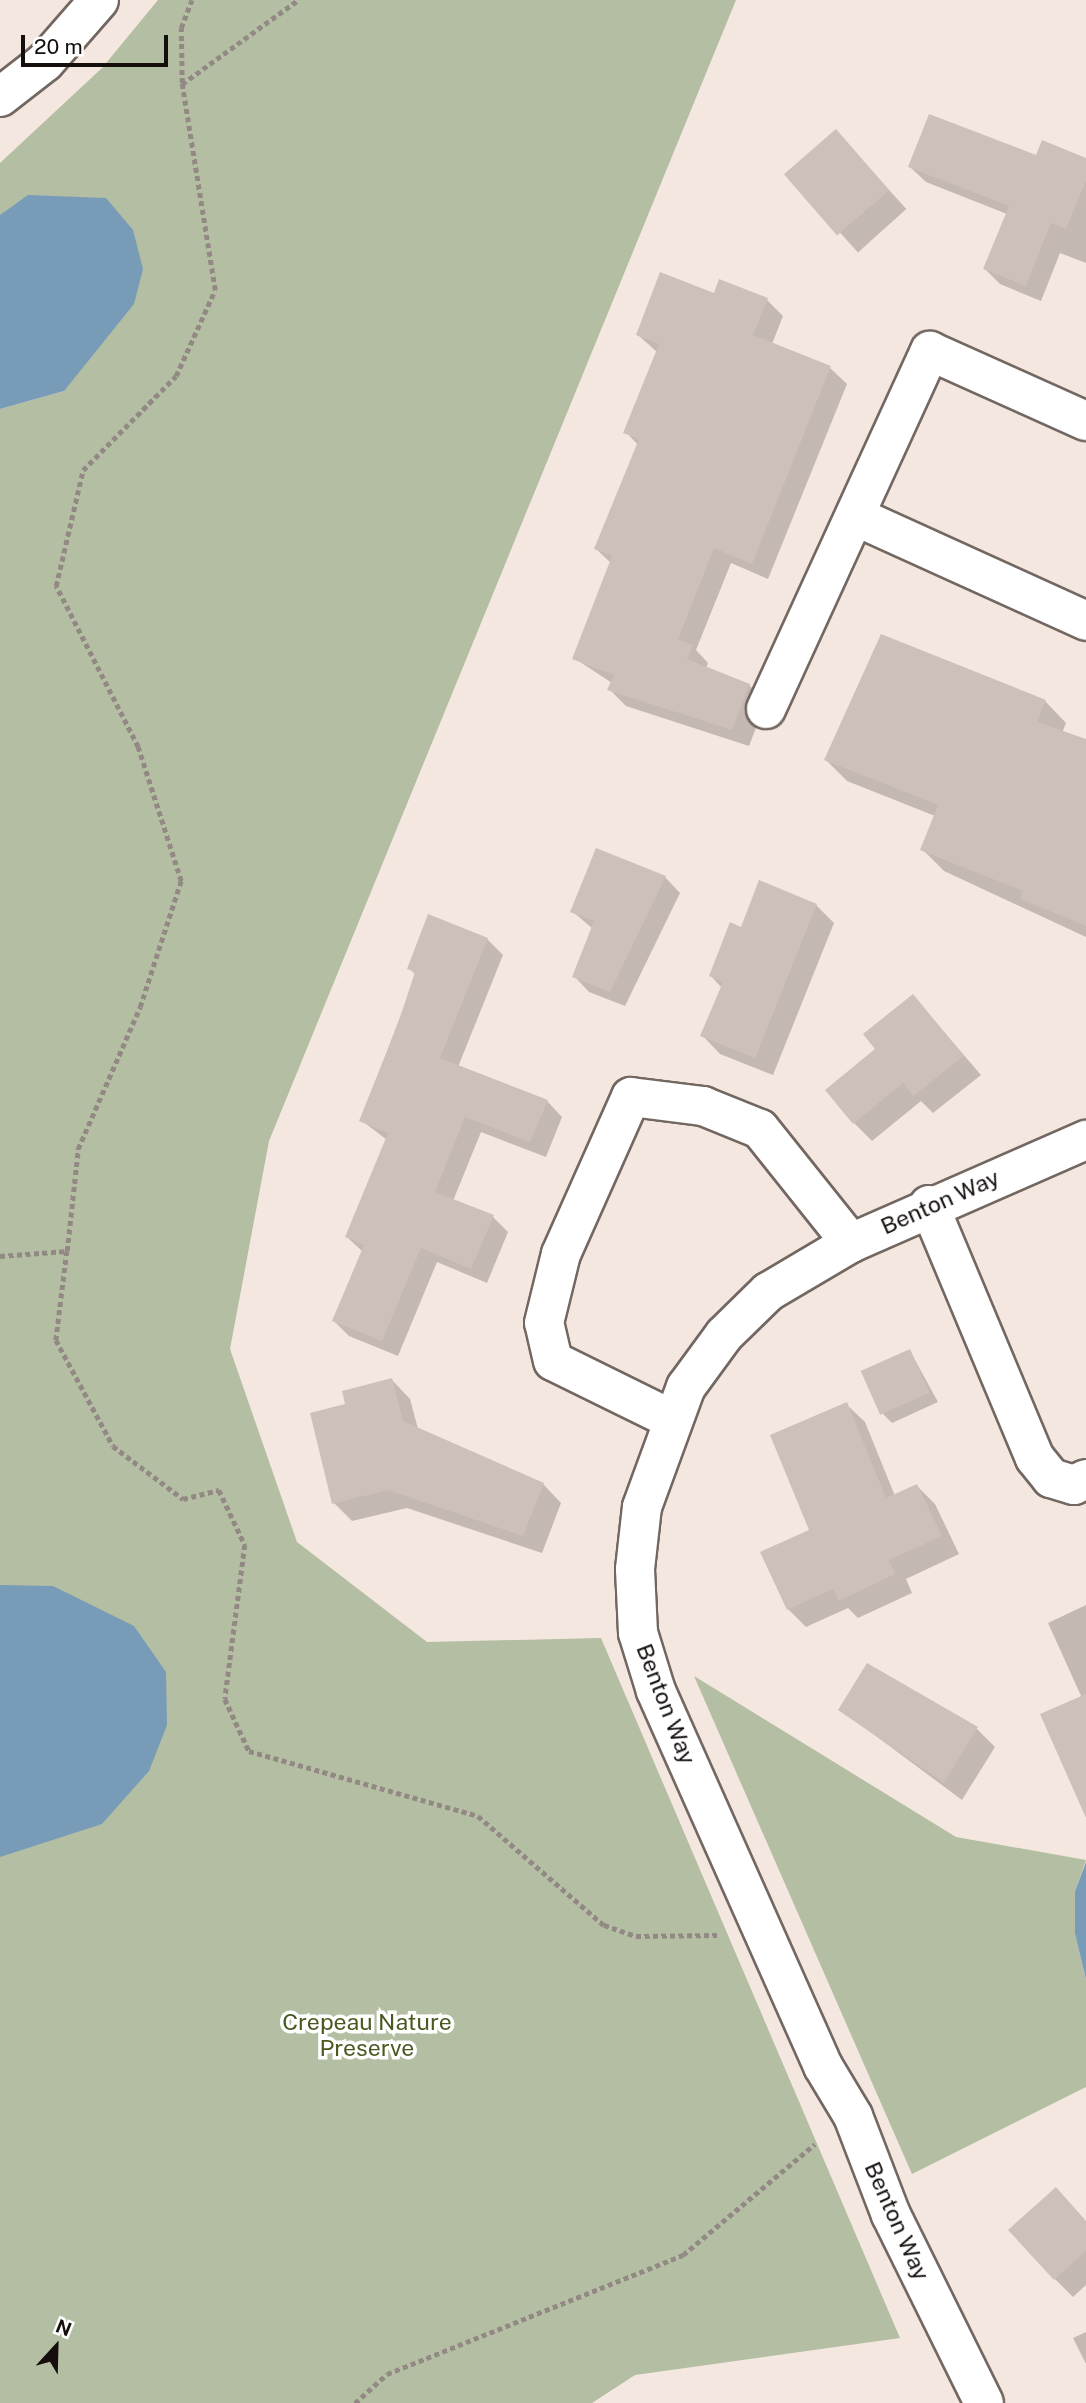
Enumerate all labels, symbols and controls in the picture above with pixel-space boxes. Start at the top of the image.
scale bar [24,21,172,65]
text: 20 m [34,34,83,59]
street label: Benton Way [876,1163,1004,1241]
street label: Benton Way [630,1640,702,1768]
park label: Crepeau Nature Preserve [282,2008,452,2062]
street label: Benton Way [858,2157,936,2285]
north arrow [21,2312,91,2382]
text: N [53,2315,75,2341]

